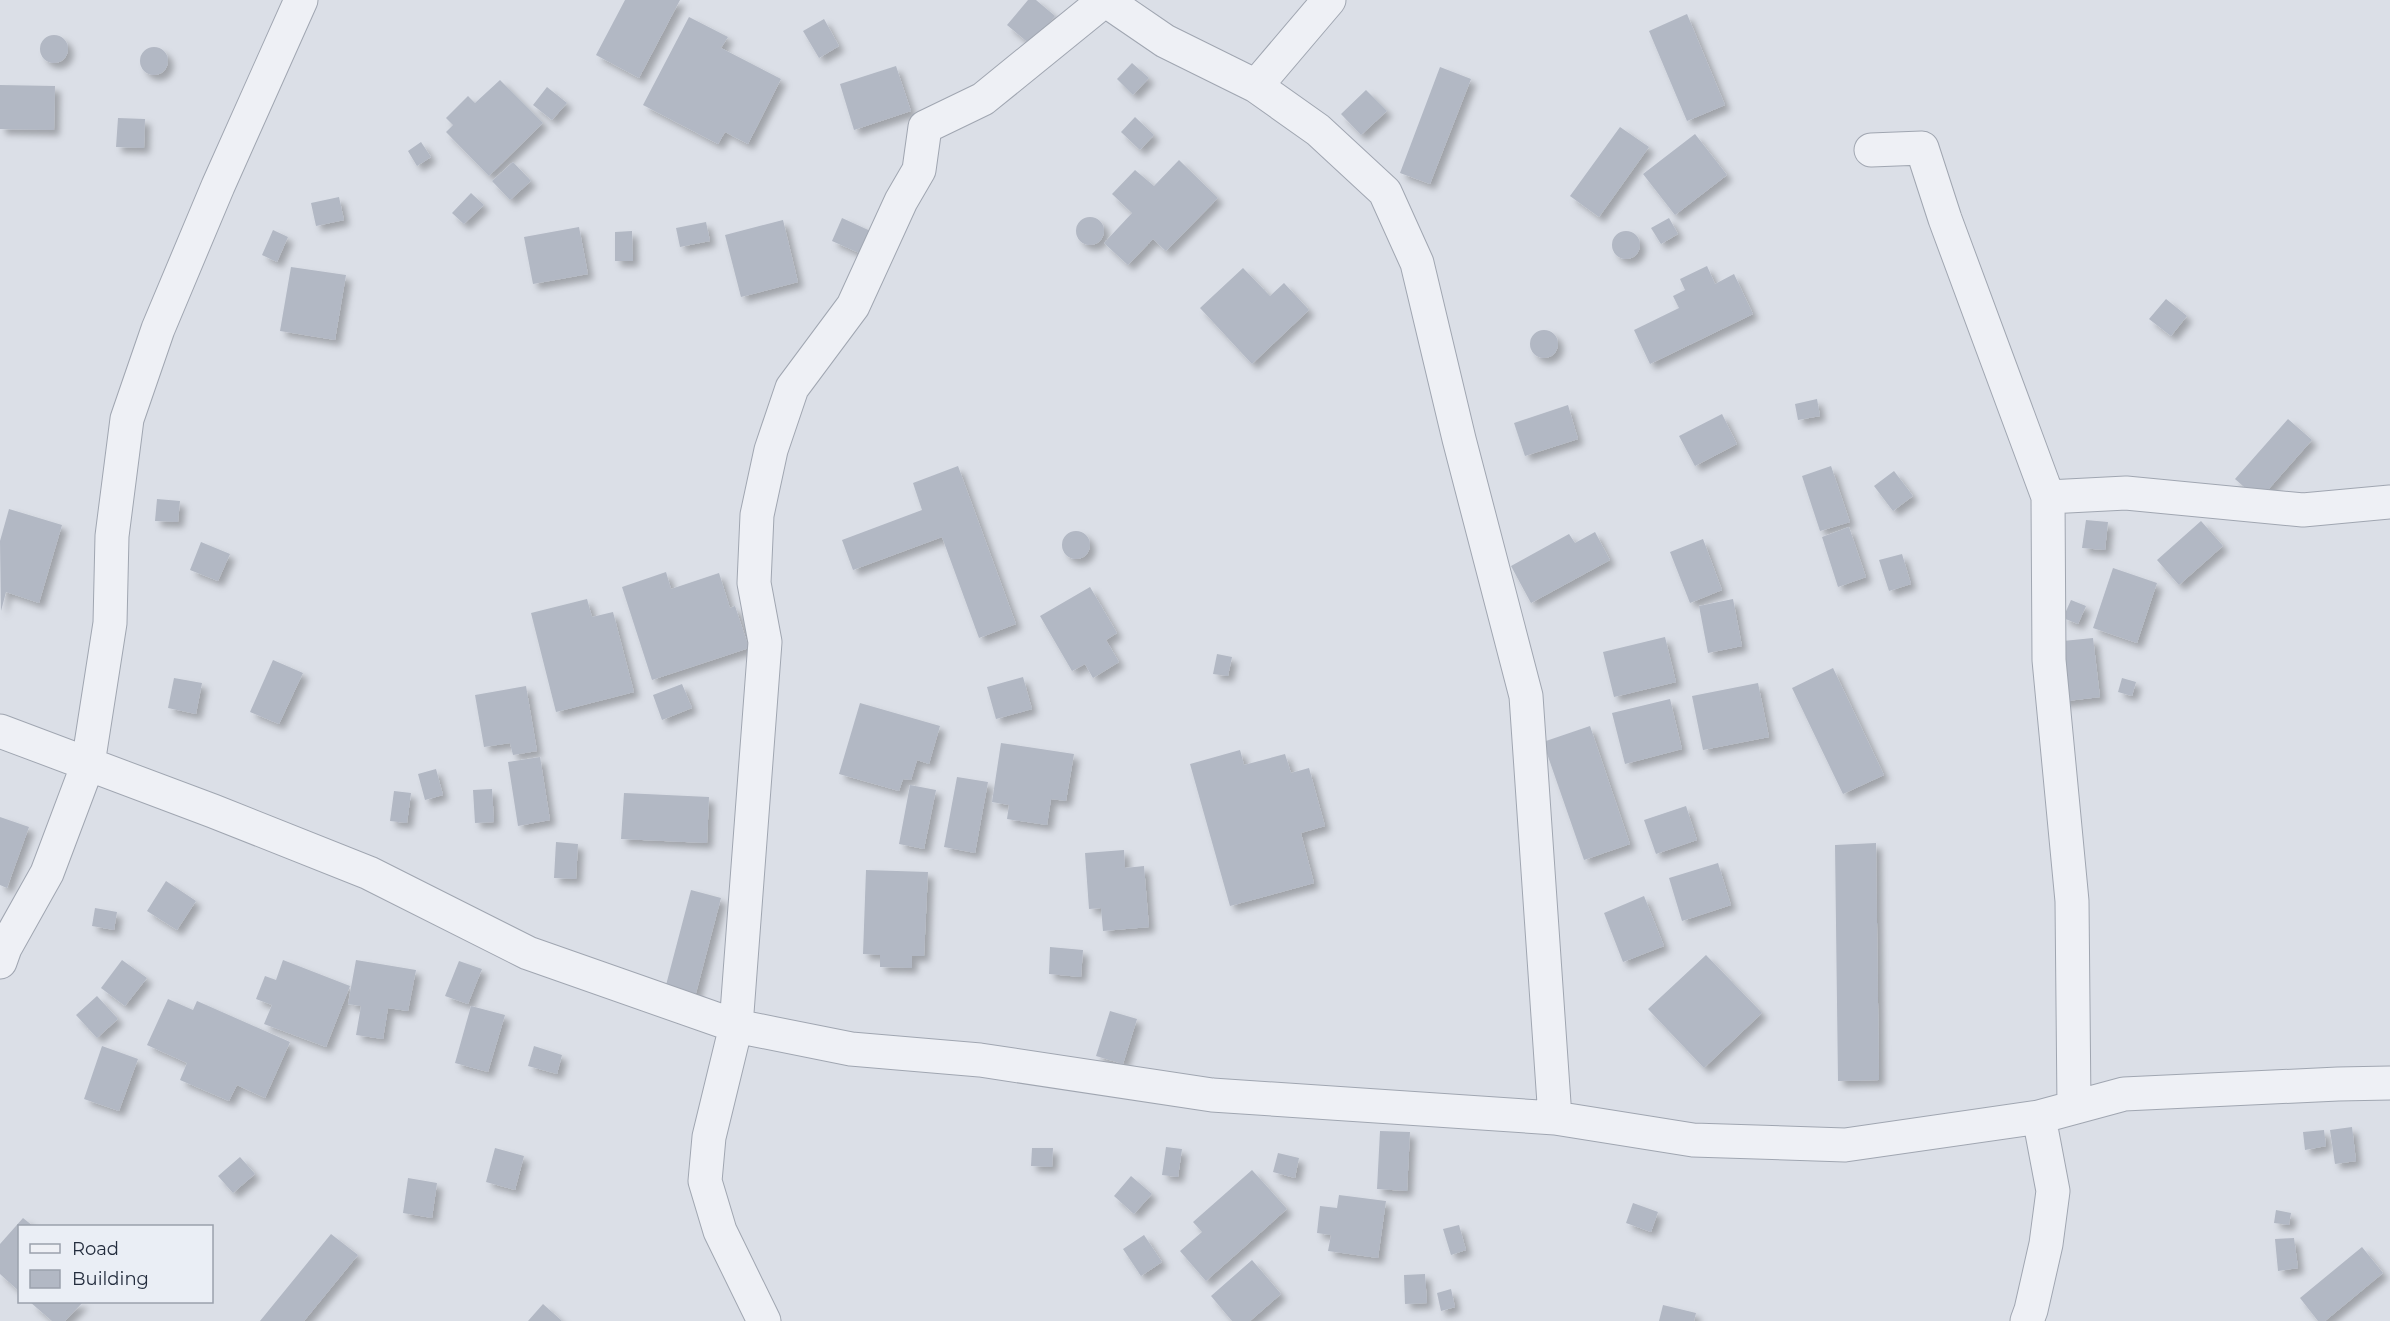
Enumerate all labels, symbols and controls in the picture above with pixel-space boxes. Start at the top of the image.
legend [18,1225,213,1303]
text: Road [72,1238,119,1260]
text: Building [72,1268,149,1290]

